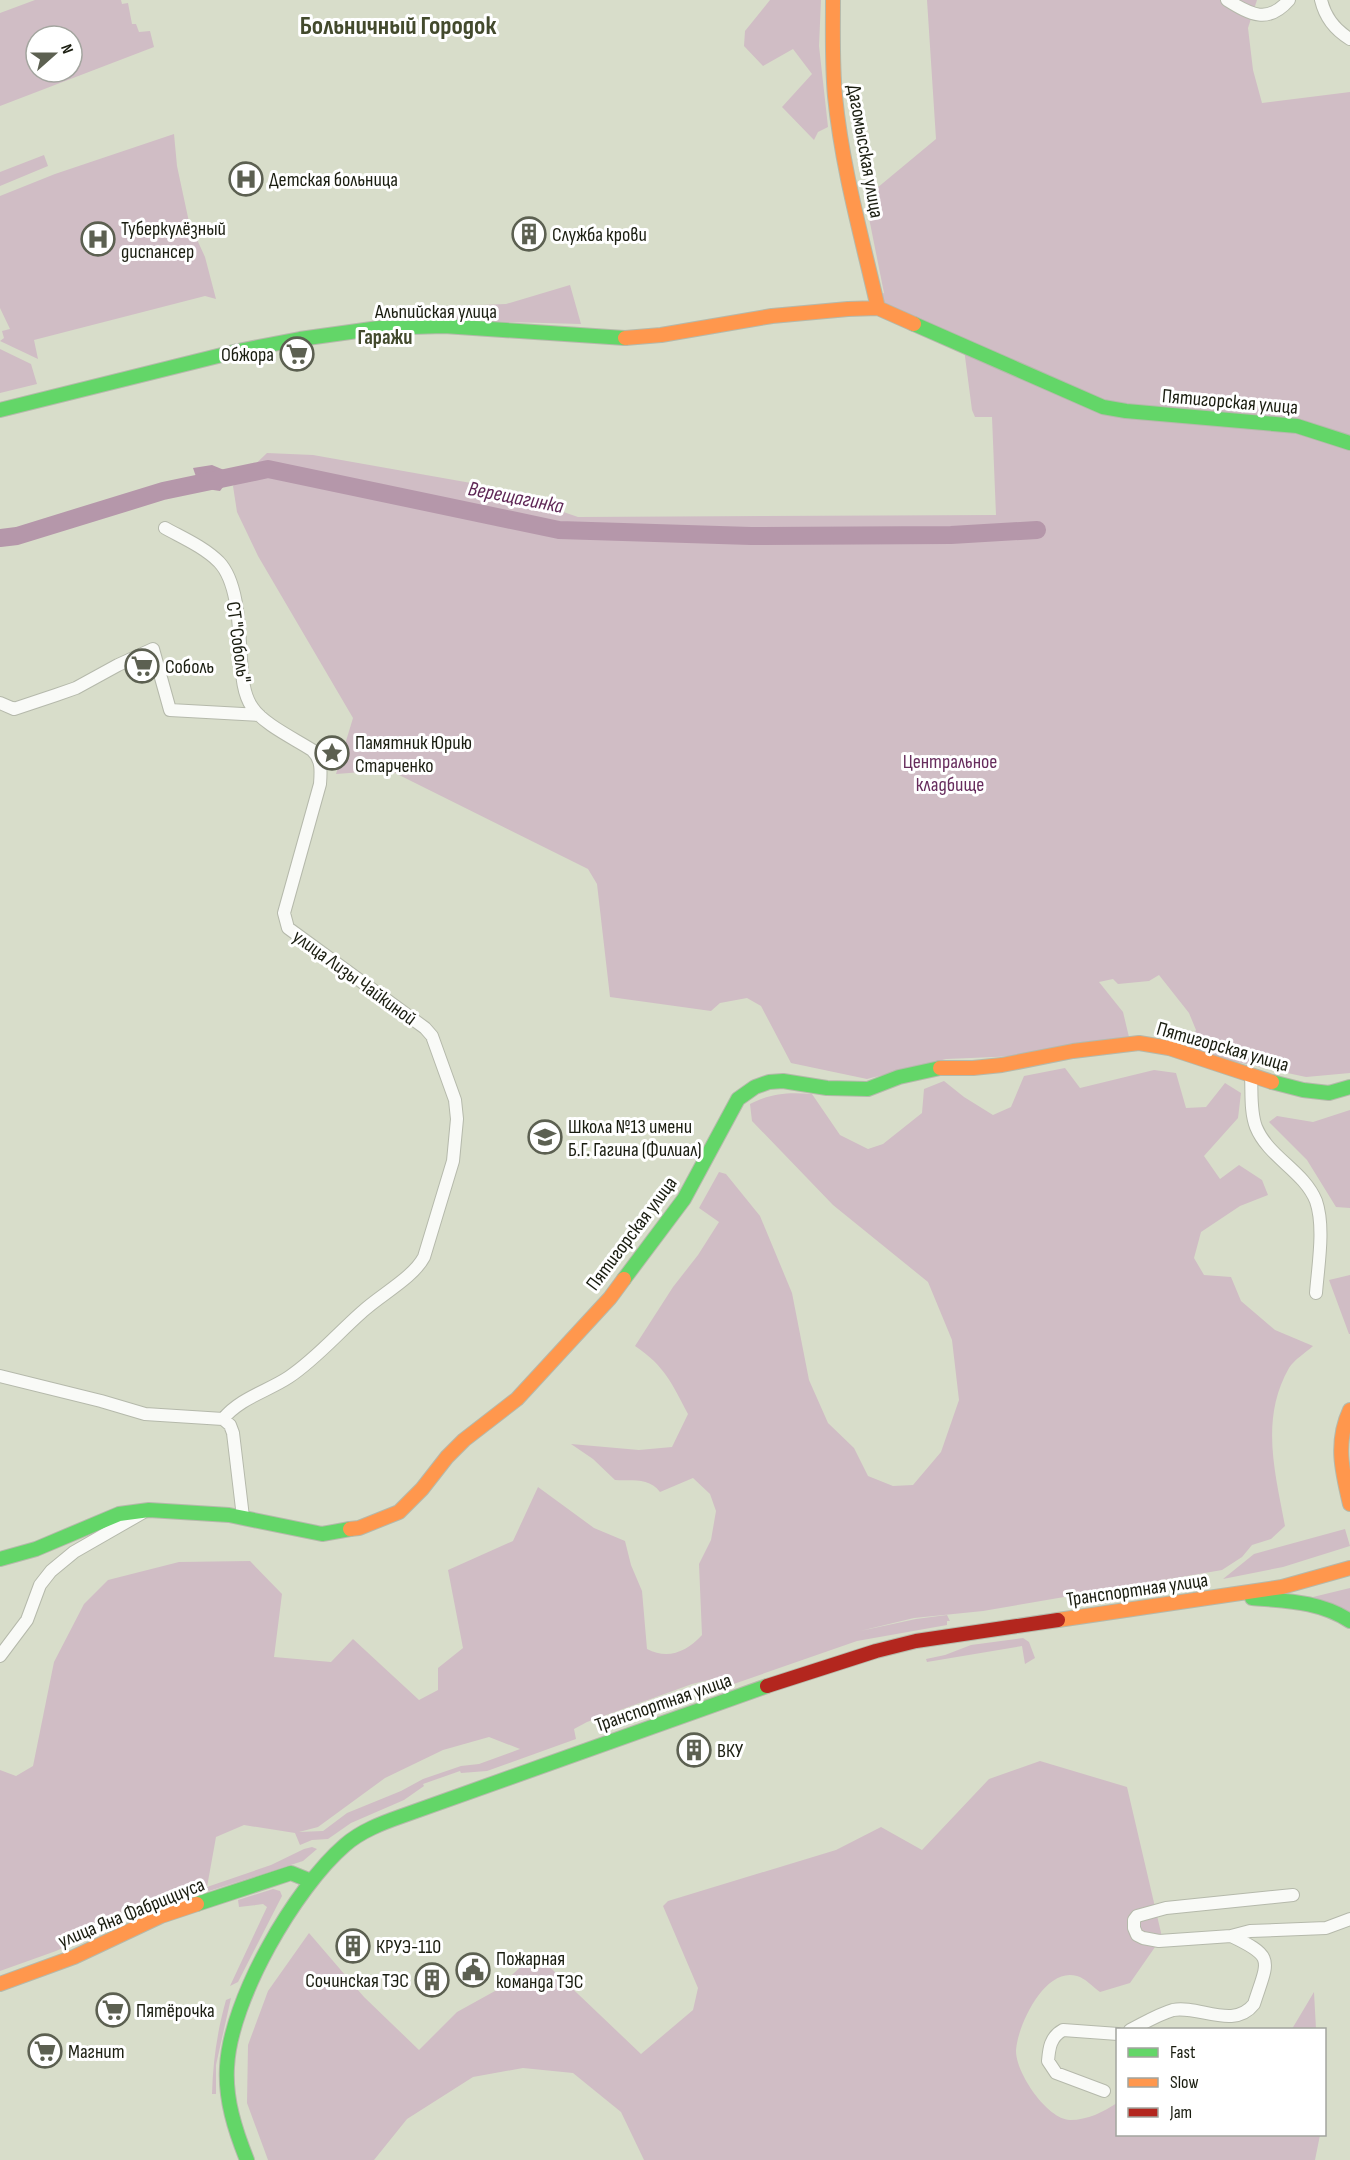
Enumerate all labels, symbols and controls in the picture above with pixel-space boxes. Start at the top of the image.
district label: Больничный Городок [300,11,496,42]
north arrow [24,24,84,84]
text: N [56,42,77,57]
street label: Дагомысская улица [841,83,889,220]
hospital icon: Детская больница [228,161,264,197]
place label: Детская больница [269,168,398,192]
building icon: Служба крови [511,216,547,252]
place label: Туберкулёзный диспансер [121,217,226,264]
hospital icon: Туберкулёзный диспансер [80,221,116,257]
place label: Служба крови [552,223,647,247]
street label: Альпийская улица [374,300,497,324]
district label: Гаражи [358,325,412,350]
supermarket icon: Обжора [279,336,315,372]
place label: Обжора [221,343,274,367]
street label: Пятигорская улица [1161,384,1299,420]
water label: Верещагинка [466,476,566,519]
street label: СТ "Соболь" [220,600,256,684]
supermarket icon: Соболь [124,648,160,684]
place label: Соболь [165,655,214,679]
place label: Памятник Юрию Старченко [355,731,472,778]
place icon: Памятник Юрию Старченко [314,735,350,771]
park label: Центральное кладбище [903,750,997,797]
street label: улица Лизы Чайкиной [288,925,421,1031]
street label: Пятигорская улица [1154,1017,1292,1077]
place label: Школа №13 имени Б.Г. Гагина (Филиал) [568,1115,702,1162]
school or university icon: Школа №13 имени Б.Г. Гагина (Филиал) [527,1119,563,1155]
street label: Пятигорская улица [581,1172,682,1295]
street label: Транспортная улица [1065,1568,1210,1612]
street label: Транспортная улица [592,1668,735,1738]
building icon: ВКУ [676,1732,712,1768]
place label: ВКУ [717,1739,744,1763]
street label: улица Яна Фабрициуса [55,1873,208,1953]
building icon: КРУЭ-110 [335,1928,371,1964]
place label: КРУЭ-110 [376,1935,441,1959]
place label: Пожарная команда ТЭС [496,1947,584,1994]
public building icon: Пожарная команда ТЭС [455,1952,491,1988]
building icon: Сочинская ТЭС [414,1962,450,1998]
place label: Сочинская ТЭС [305,1969,409,1993]
supermarket icon: Пятёрочка [95,1992,131,2028]
place label: Пятёрочка [136,1999,215,2023]
legend [1116,2028,1326,2136]
supermarket icon: Магнит [27,2033,63,2069]
place label: Магнит [68,2040,125,2064]
text: Fast [1170,2042,1196,2063]
text: Slow [1170,2072,1199,2093]
text: Jam [1169,2102,1192,2123]

